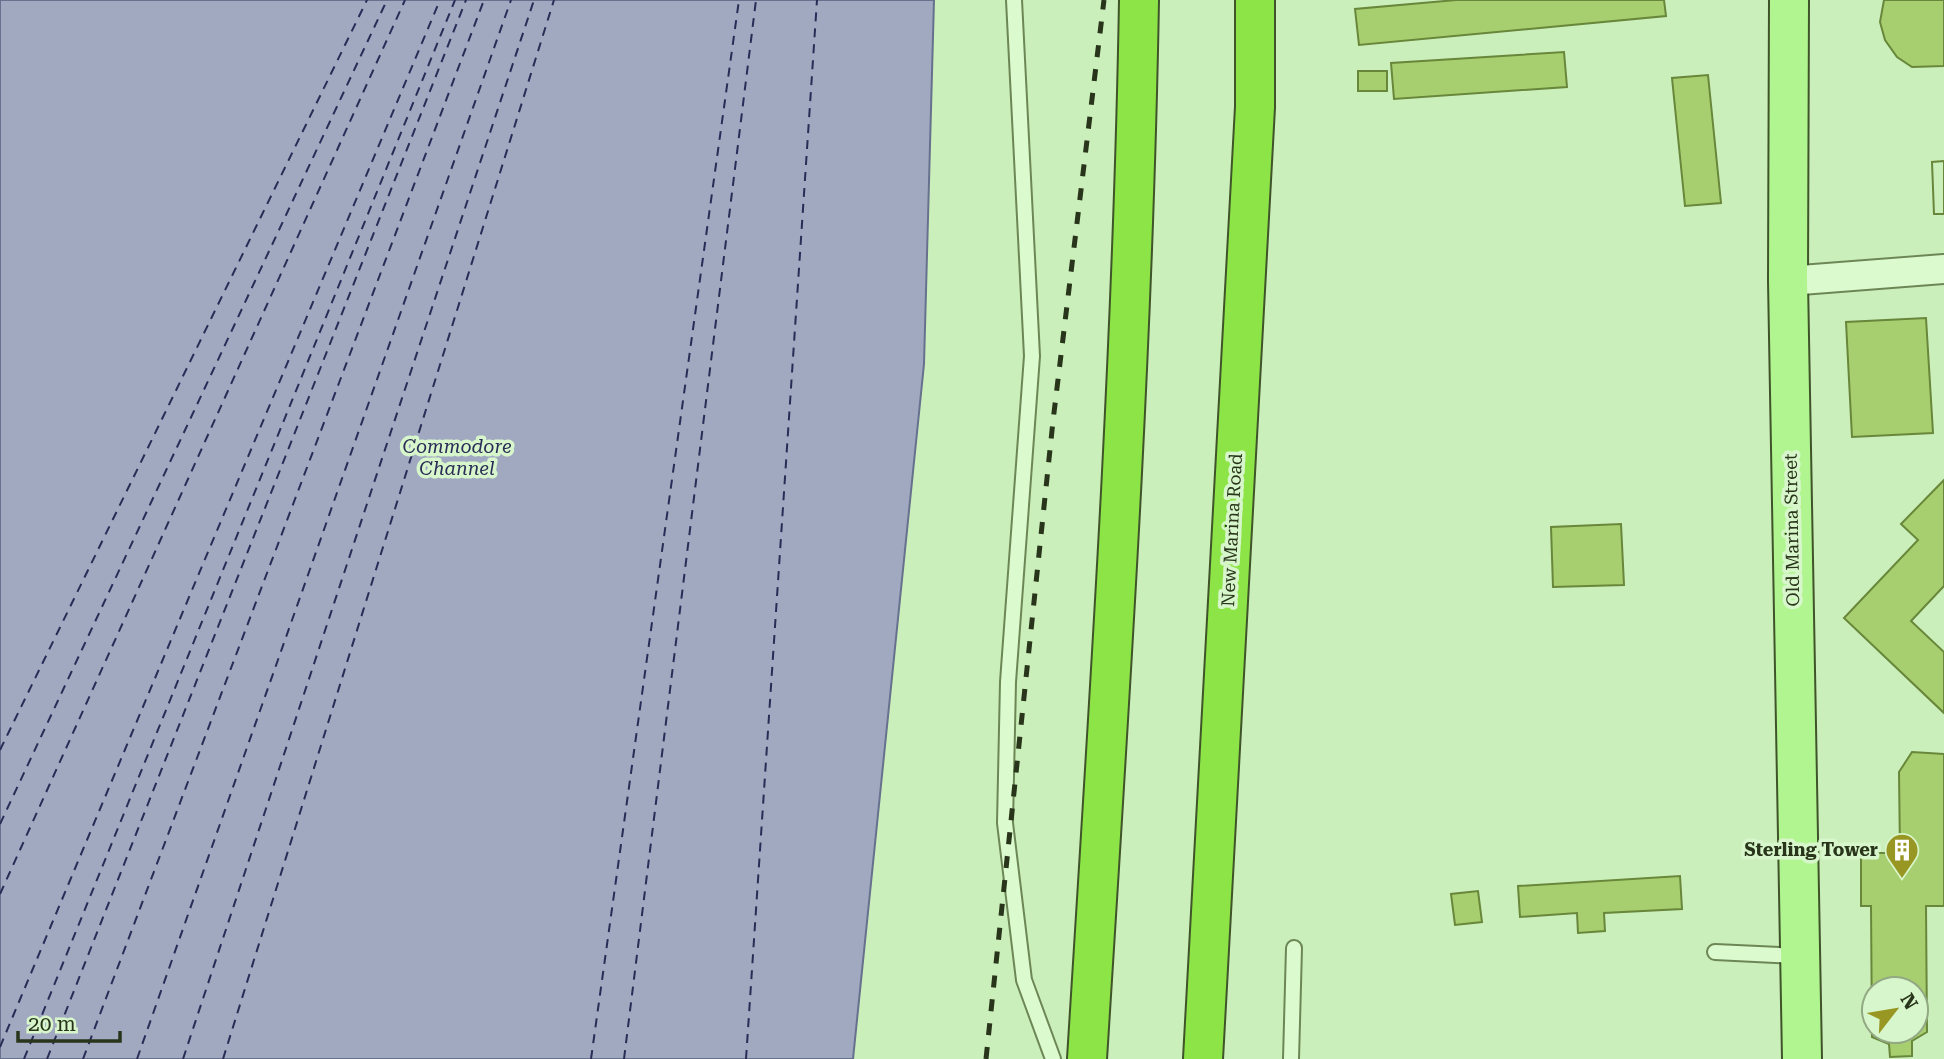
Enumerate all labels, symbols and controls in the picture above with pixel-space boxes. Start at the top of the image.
water label: Commodore Channel [402,435,512,480]
street label: New Marina Road [1217,452,1246,607]
street label: Old Marina Street [1780,453,1803,607]
building icon: Sterling Tower [1883,831,1921,880]
place label: Sterling Tower [1744,839,1878,860]
north arrow [1860,975,1930,1045]
text: N [1896,989,1923,1014]
scale bar [18,1000,119,1044]
text: 20 m [28,1012,76,1036]

